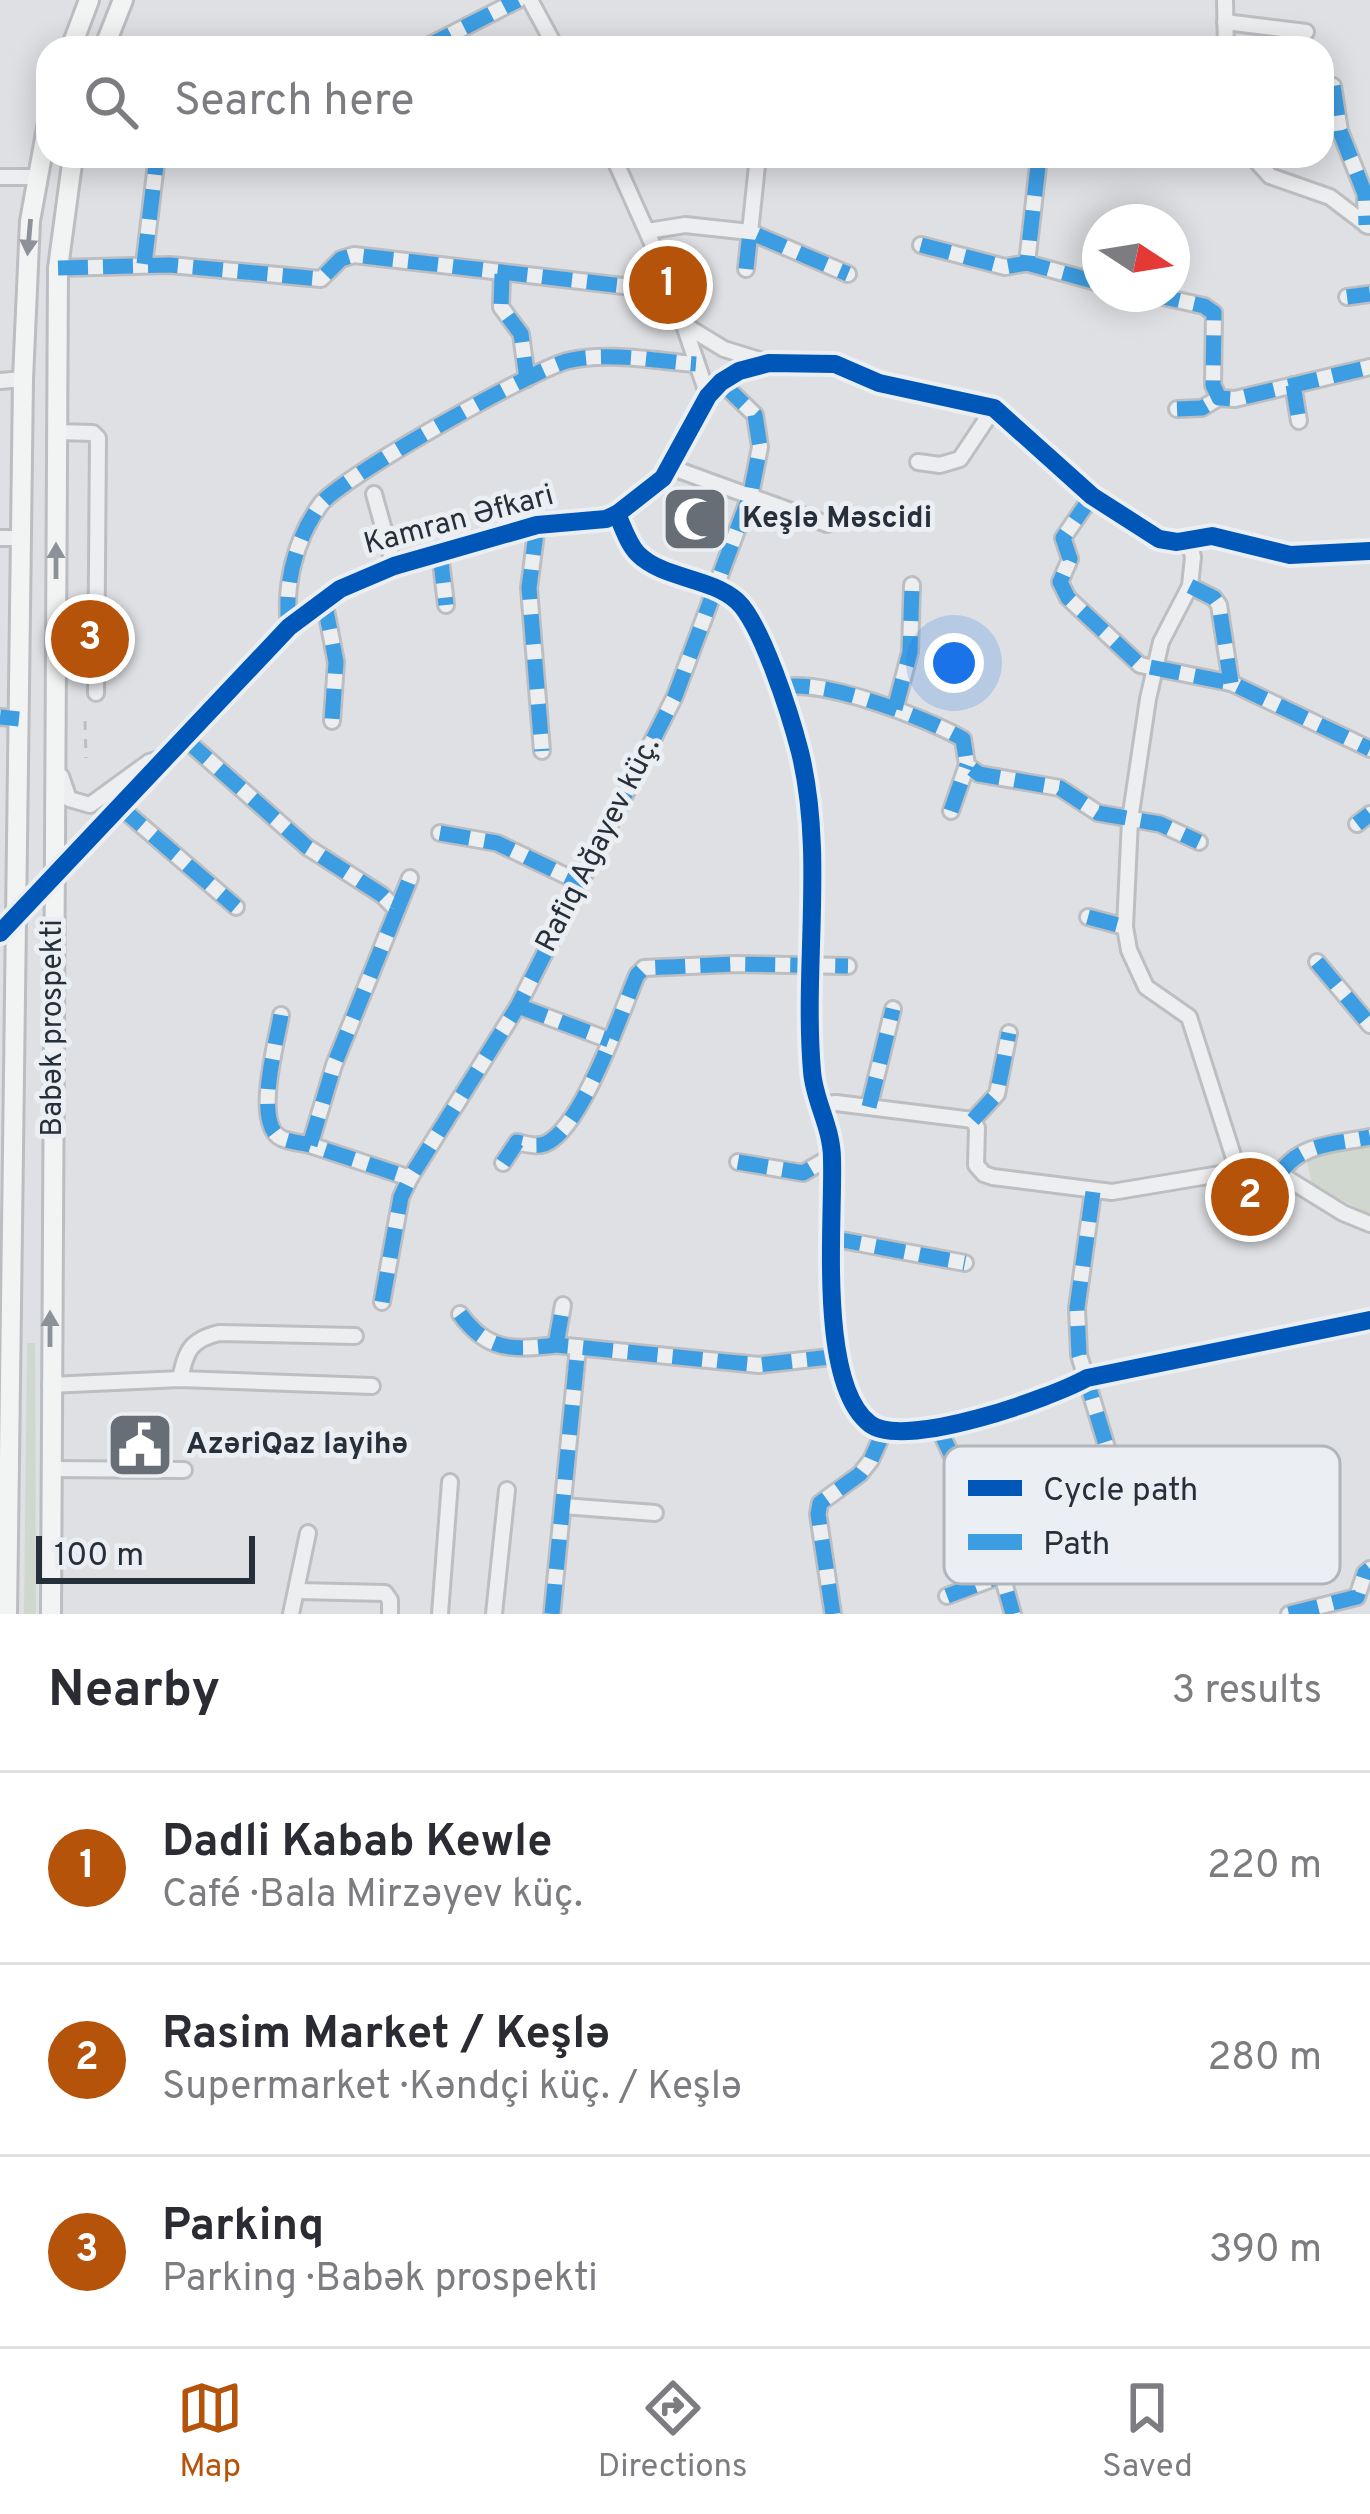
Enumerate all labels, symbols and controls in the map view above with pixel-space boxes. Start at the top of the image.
search box [36,36,1334,168]
icon: search [78,69,144,135]
text: Search here [174,74,414,131]
north arrow [1082,204,1190,312]
one-way arrow [19,219,38,256]
pin: 1 [629,240,707,330]
street label: Kamran Əfkari [360,478,558,564]
mosque icon: Keşlə Məscidi [660,484,730,554]
place label: Keşlə Məscidi [742,501,932,538]
one-way arrow [47,541,66,579]
pin: 3 [51,594,129,684]
your location [924,633,984,693]
street label: Rafiq Ağayev küç. [529,731,669,959]
street label: Babək prospekti [35,919,72,1137]
pin: 2 [1211,1152,1289,1242]
one-way arrow [40,1309,60,1347]
public building icon: AzəriQaz layihə [105,1410,175,1480]
place label: AzəriQaz layihə [186,1427,408,1464]
legend [944,1446,1340,1584]
text: Cycle path [1043,1471,1198,1513]
text: Path [1043,1525,1110,1567]
scale bar [36,1530,255,1583]
text: 100 m [54,1536,144,1578]
text: Nearby [48,1660,220,1725]
text: 3 results [1172,1668,1322,1717]
text: Dadli Kabab Kewle [162,1815,552,1872]
text: 1 [79,1843,95,1892]
text: 220 m [1207,1843,1322,1892]
text: Café · Bala Mirzəyev küç. [162,1872,583,1921]
text: Rasim Market / Keşlə [162,2007,610,2064]
text: 2 [75,2035,99,2084]
text: 280 m [1207,2035,1322,2084]
text: Supermarket · Kəndçi küç. / Keşlə [162,2064,742,2113]
text: Parkinq [162,2199,324,2256]
text: 3 [75,2227,99,2276]
text: 390 m [1209,2227,1322,2276]
text: Parking · Babək prospekti [162,2256,598,2305]
tab: Map [177,2375,243,2489]
tab: Directions [598,2375,748,2489]
tab: Saved [1102,2375,1193,2489]

